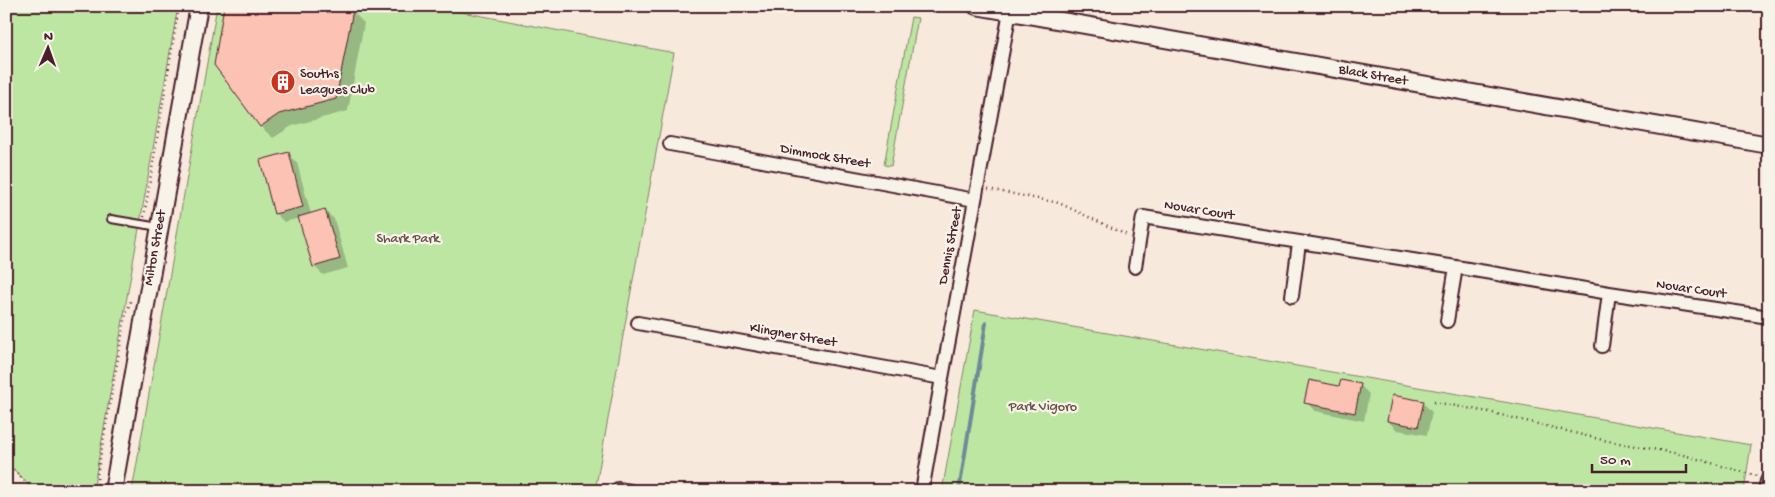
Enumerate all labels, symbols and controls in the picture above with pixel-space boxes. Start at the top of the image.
north arrow [22,22,72,72]
text: N [44,29,53,46]
street label: Black Street [1336,61,1410,91]
place label: Souths Leagues Club [300,66,376,99]
building icon: Souths Leagues Club [270,69,296,95]
street label: Dimmock Street [778,141,873,173]
street label: Novar Court [1163,197,1237,225]
street label: Dennis Street [935,205,967,287]
street label: Milton Street [141,208,171,287]
park label: Shark Park [377,231,441,248]
street label: Novar Court [1655,277,1728,304]
street label: Klingner Street [748,320,839,352]
park label: Park Vigoro [1008,399,1077,416]
scale bar [1592,442,1686,474]
text: 50 m [1600,452,1631,470]

